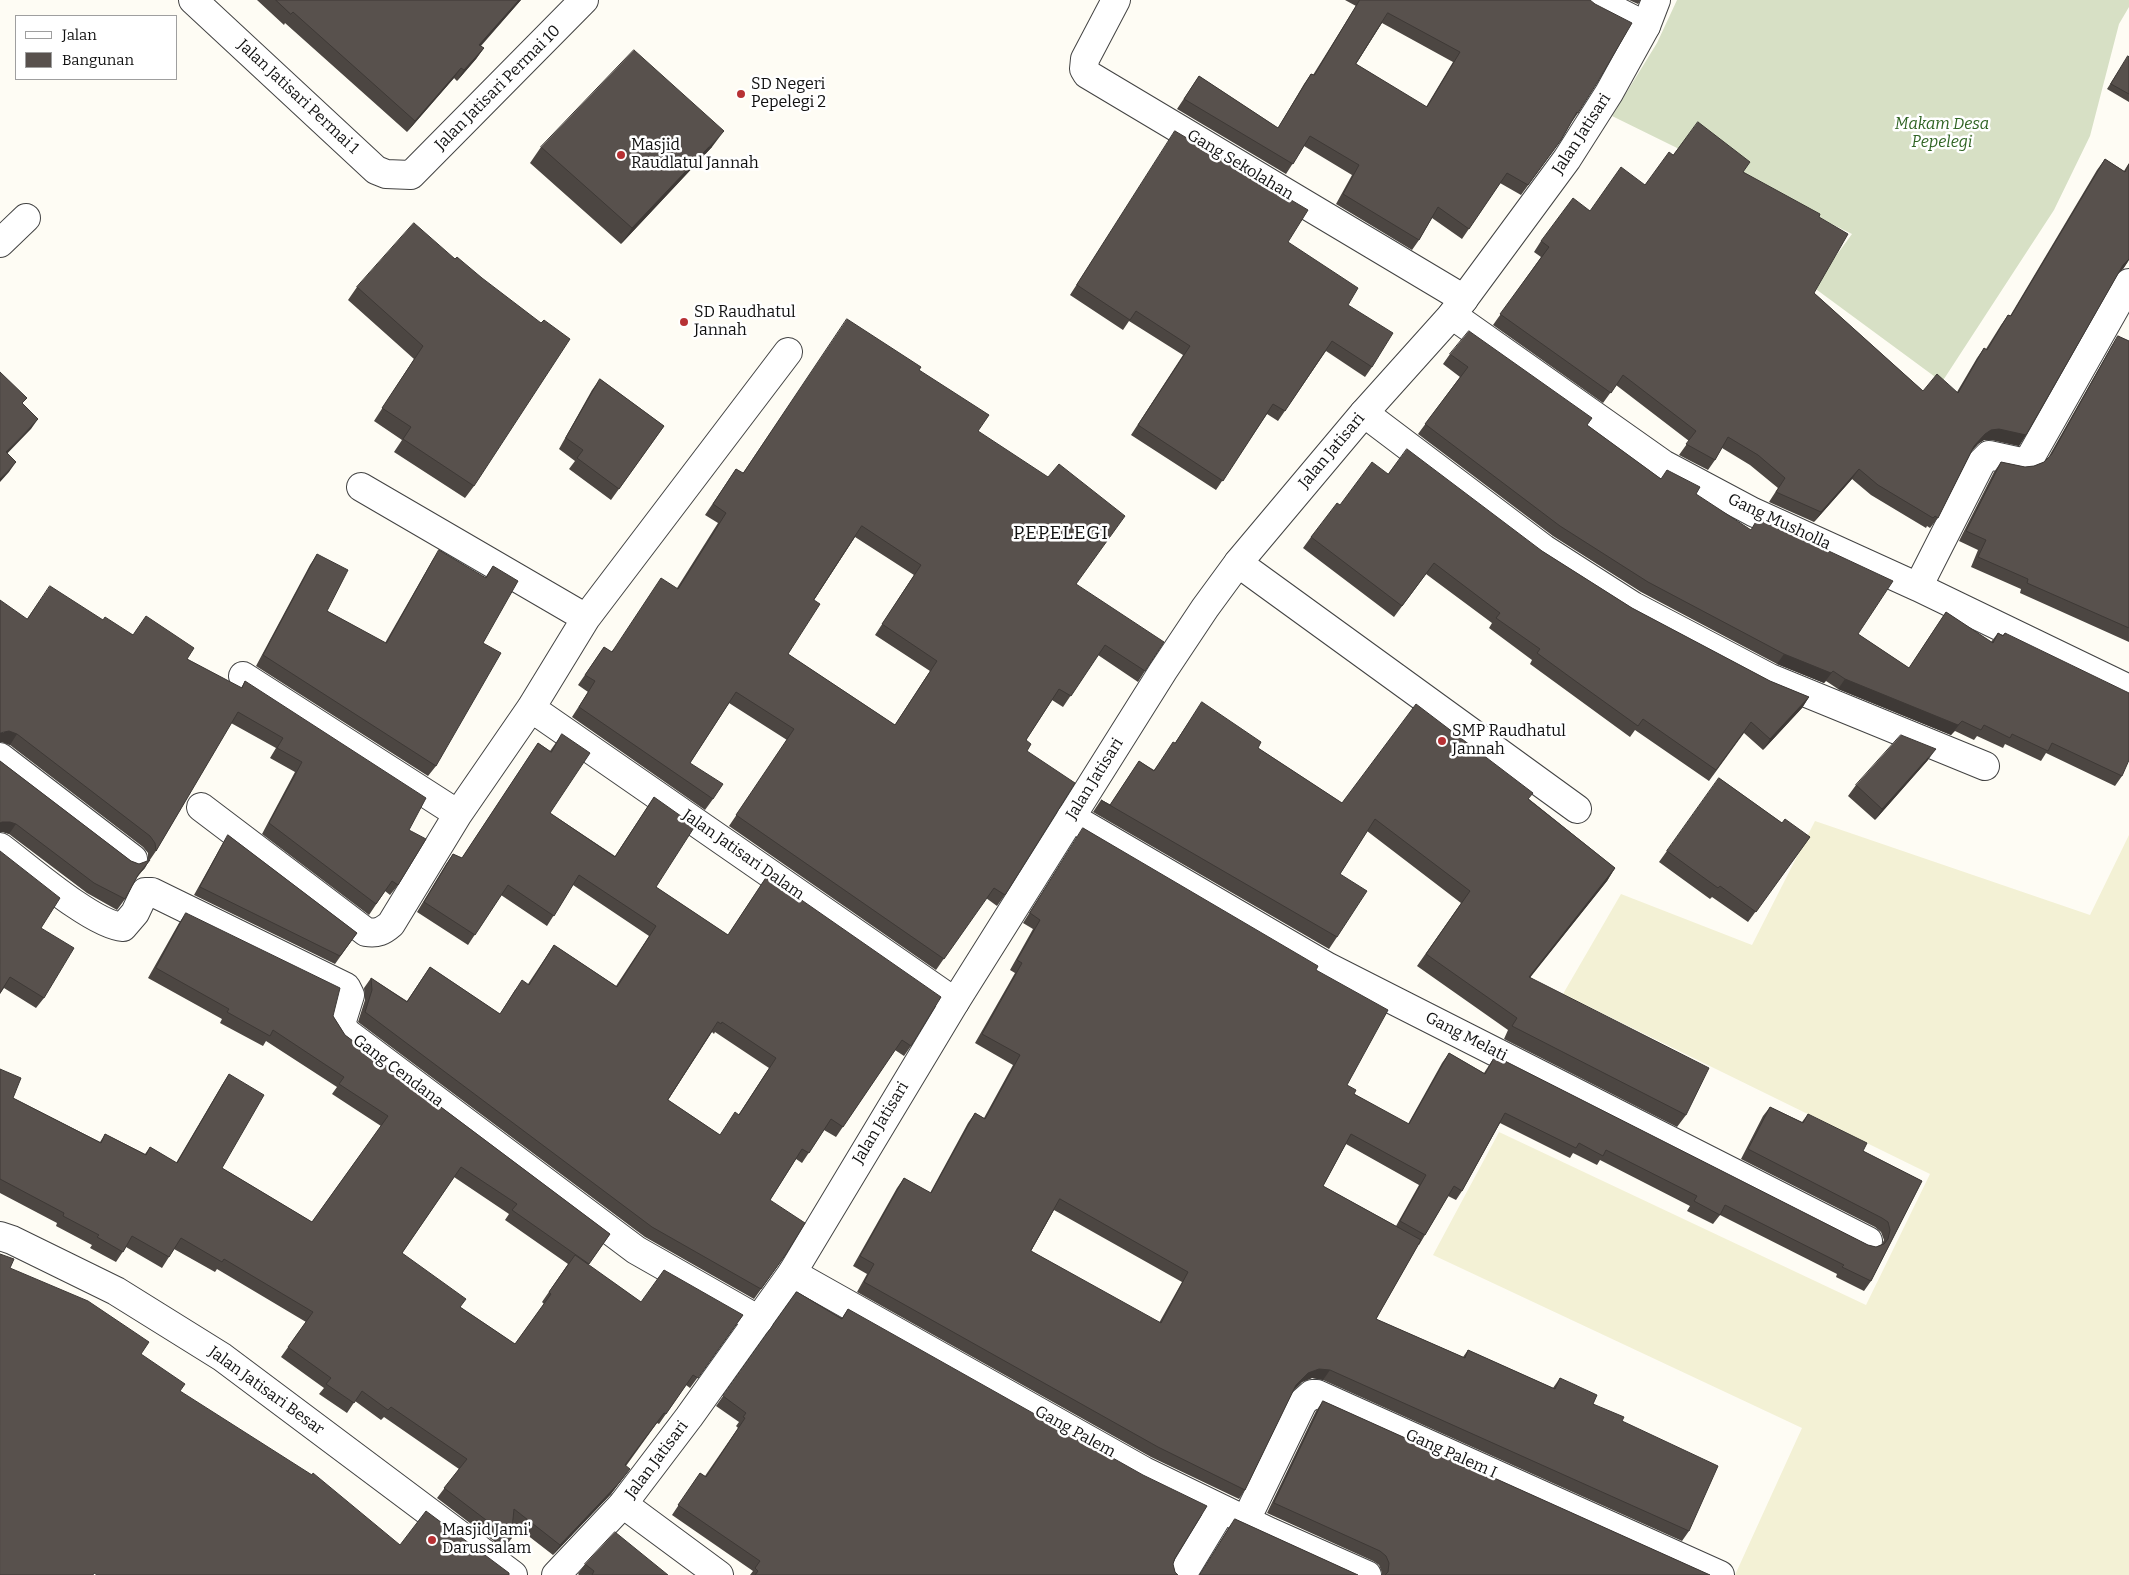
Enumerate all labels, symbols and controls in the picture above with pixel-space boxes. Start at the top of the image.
legend [15,15,178,80]
street label: Jalan Jatisari Permai 10 [431,21,565,155]
text: Jalan [62,26,97,44]
street label: Jalan Jatisari Permai 1 [233,36,363,158]
text: Bangunan [62,51,134,69]
place label: SD Negeri Pepelegi 2 [751,75,826,113]
marker: SD Negeri Pepelegi 2 [735,88,747,100]
street label: Jalan Jatisari [1549,90,1615,178]
park label: Makam Desa Pepelegi [1895,115,1989,153]
street label: Gang Sekolahan [1183,126,1297,204]
place label: Masjid Raudlatul Jannah [631,136,759,174]
marker: Masjid Raudlatul Jannah [615,149,627,161]
place label: SD Raudhatul Jannah [694,303,796,341]
marker: SD Raudhatul Jannah [678,316,690,328]
street label: Jalan Jatisari [1295,409,1369,493]
street label: Gang Musholla [1724,490,1834,554]
district label: PEPELEGI [1012,523,1110,545]
place label: SMP Raudhatul Jannah [1452,722,1566,760]
street label: Jalan Jatisari [1062,735,1128,823]
marker: SMP Raudhatul Jannah [1436,735,1448,747]
street label: Jalan Jatisari Dalam [679,806,807,904]
street label: Gang Melati [1422,1008,1510,1066]
street label: Gang Cendana [349,1031,447,1111]
street label: Jalan Jatisari [849,1078,913,1168]
street label: Jalan Jatisari Besar [205,1343,327,1439]
street label: Gang Palem [1031,1402,1119,1462]
street label: Jalan Jatisari [622,1417,692,1503]
street label: Gang Palem I [1402,1425,1500,1483]
place label: Masjid Jami' Darussalam [442,1521,531,1559]
marker: Masjid Jami' Darussalam [426,1534,438,1546]

